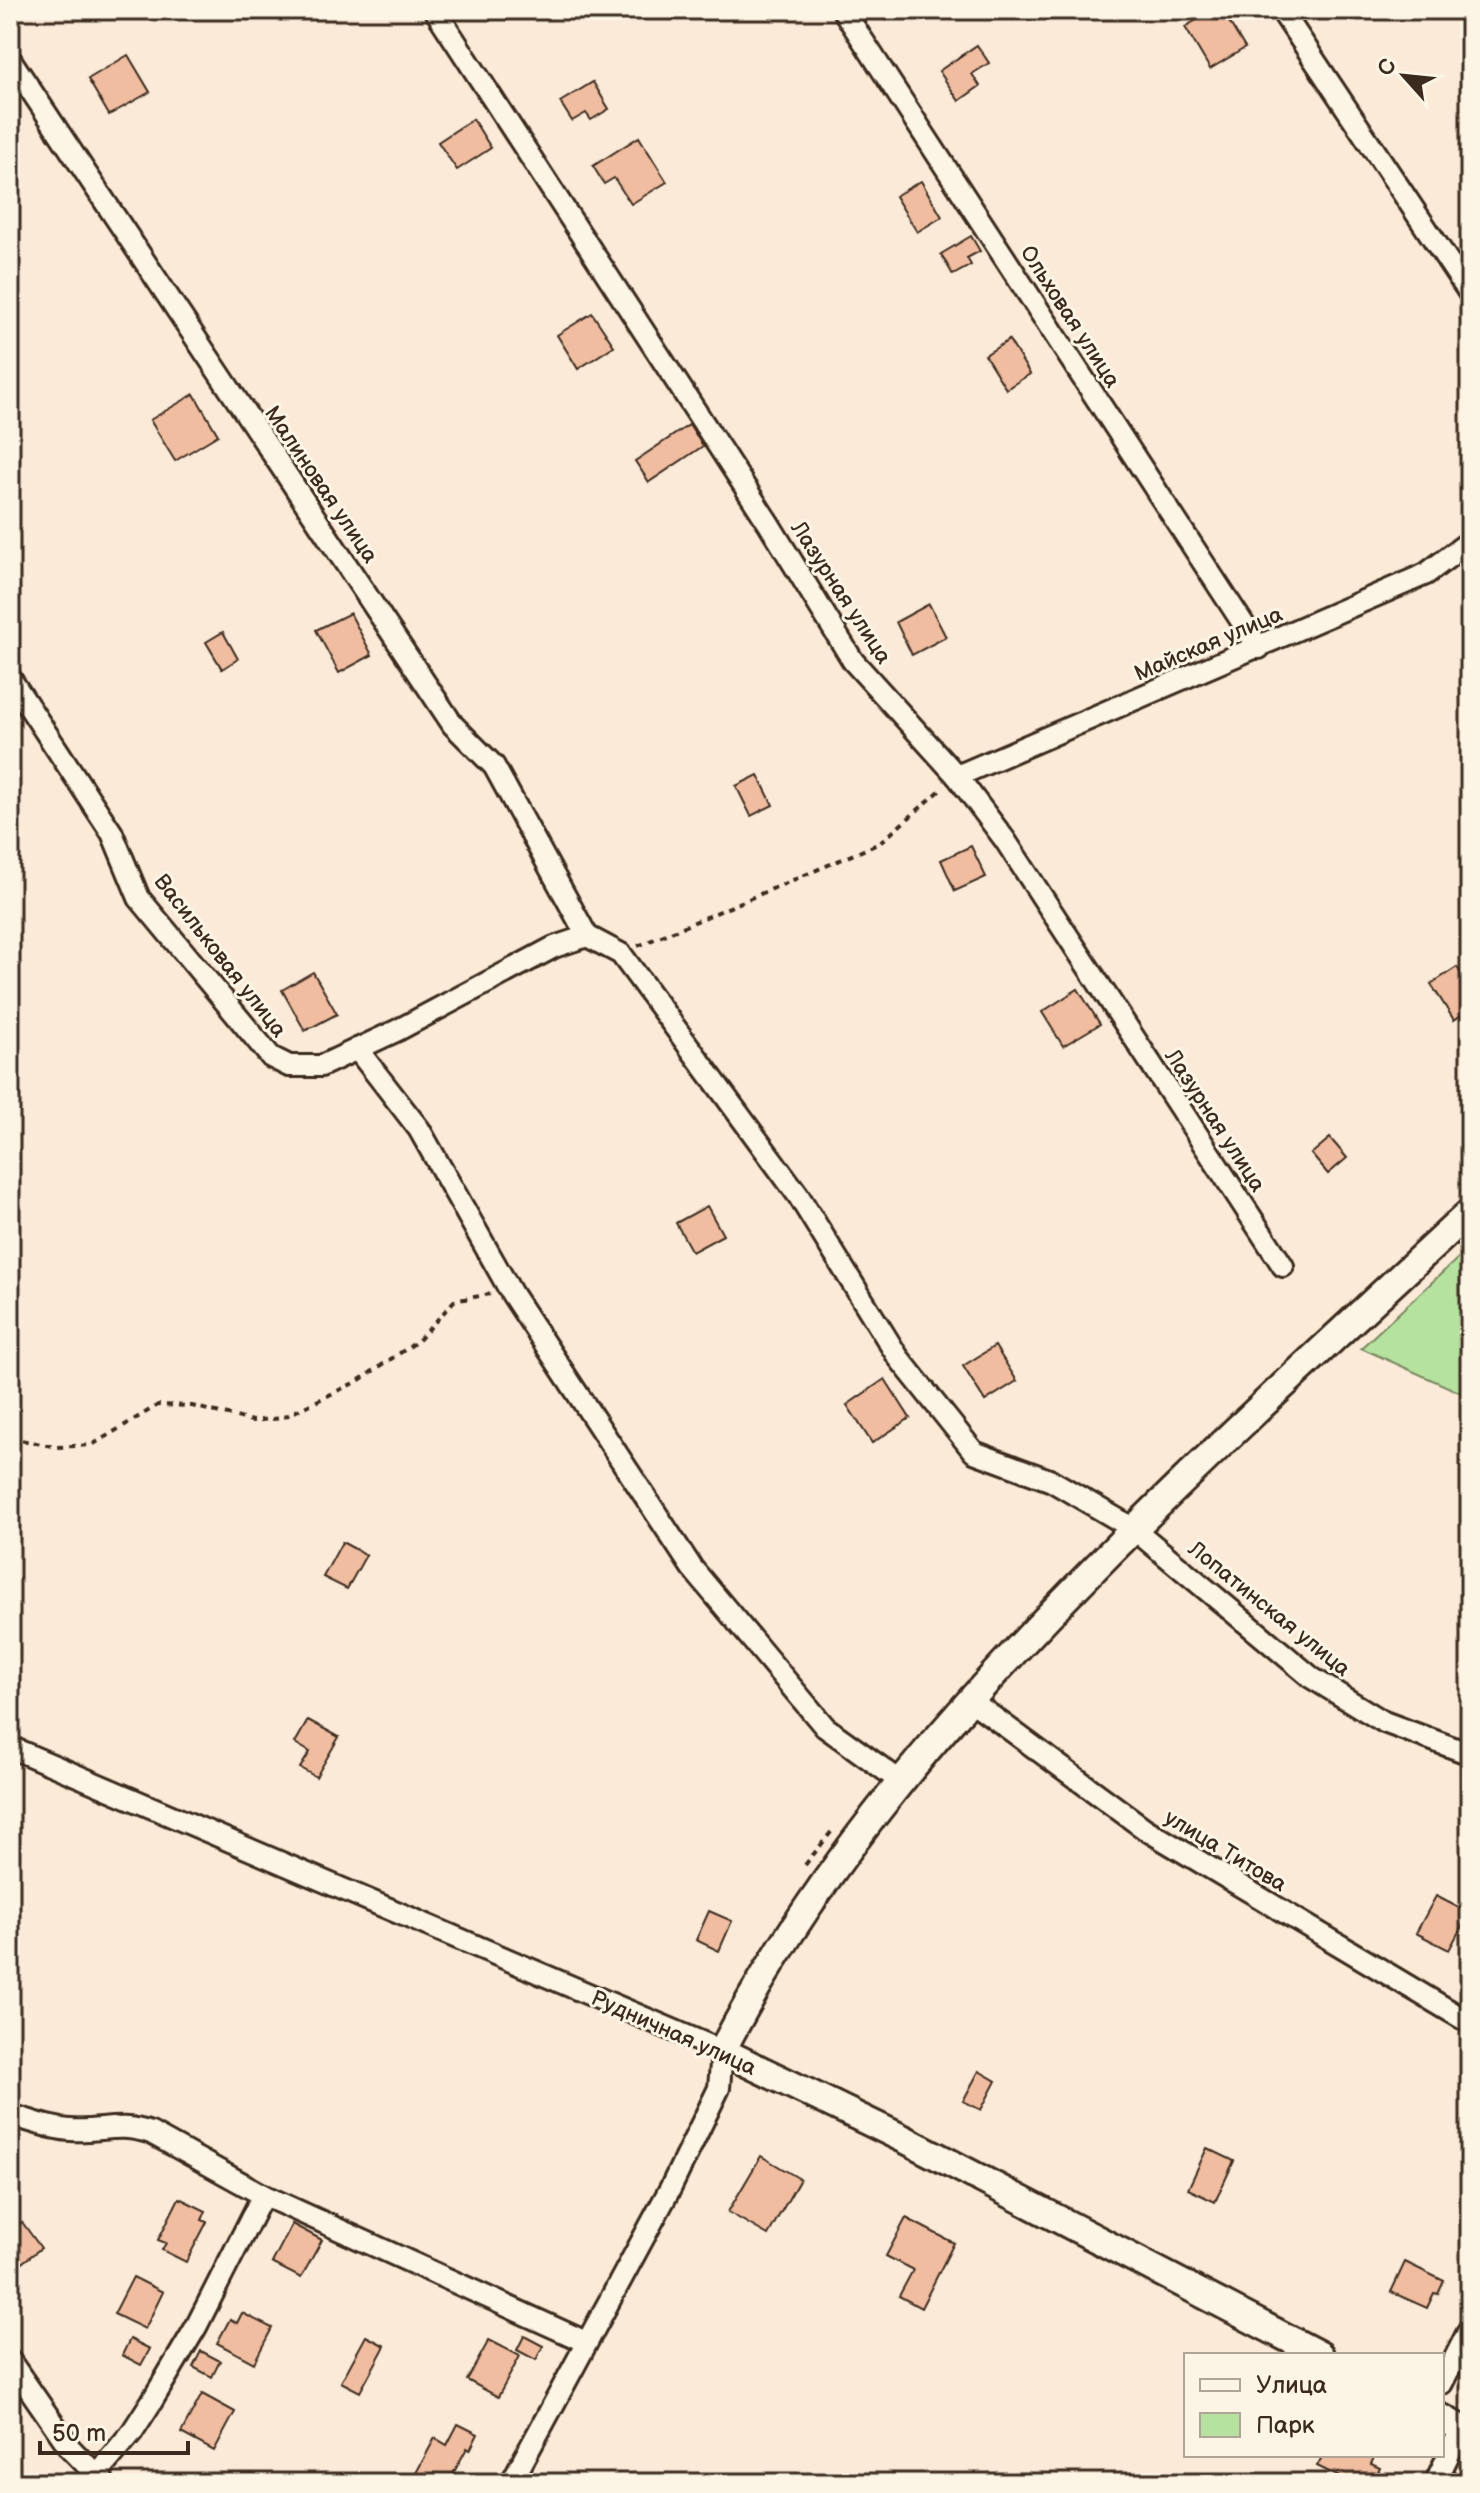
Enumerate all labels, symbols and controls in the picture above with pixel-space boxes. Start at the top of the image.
north arrow [1364,36,1444,116]
text: С [1372,55,1403,81]
street label: Ольховая улица [1014,241,1126,393]
street label: Малиновая улица [258,401,383,569]
street label: Лазурная улица [784,516,897,669]
street label: Майская улица [1131,601,1287,688]
street label: Васильковая улица [148,869,292,1043]
street label: Лазурная улица [1158,1044,1271,1197]
street label: Лопатинская улица [1182,1535,1355,1683]
street label: улица Титова [1159,1804,1291,1898]
street label: Рудничная улица [587,1985,760,2082]
legend [1184,2353,1444,2457]
text: Улица [1256,2371,1327,2400]
scale bar [40,2405,188,2455]
text: Парк [1256,2411,1315,2440]
text: 50 m [52,2419,106,2448]

